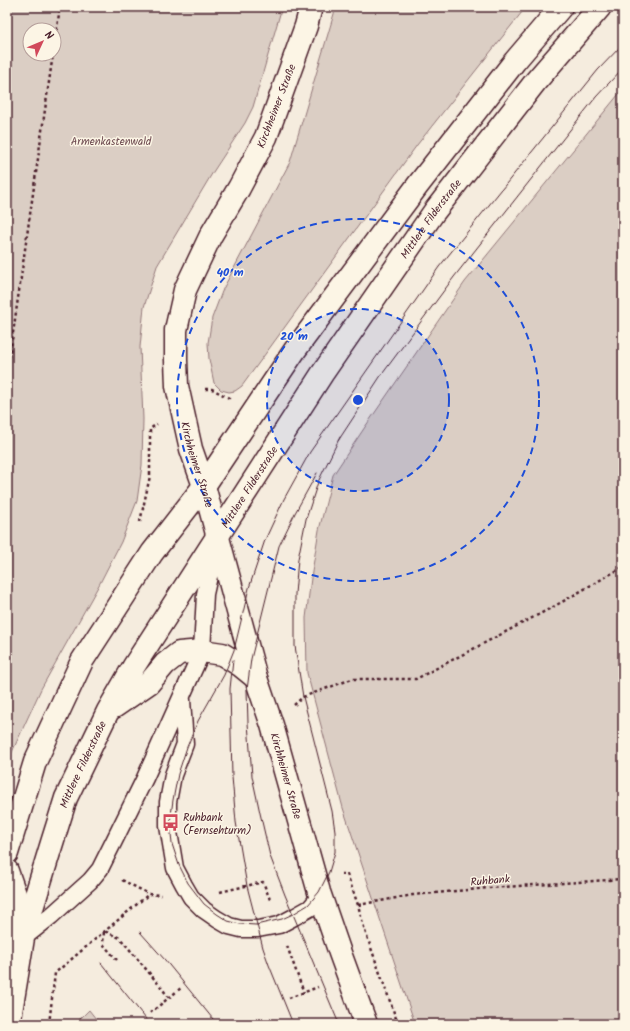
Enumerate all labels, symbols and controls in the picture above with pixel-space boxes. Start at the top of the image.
north arrow [22,22,62,62]
text: N [40,27,57,45]
street label: Kirchheimer Straße [253,62,301,151]
park label: Armenkastenwald [71,133,152,151]
street label: Mittlere Filderstraße [396,175,467,263]
text: 40 m [216,263,244,282]
text: 20 m [280,327,308,346]
centre of rings [351,393,365,407]
street label: Kirchheimer Straße [175,420,217,510]
street label: Mittlere Filderstraße [217,443,283,532]
street label: Mittlere Filderstraße [55,718,112,811]
street label: Kirchheimer Straße [265,731,306,821]
place label: Ruhbank (Fernsehturm) [183,809,252,840]
bus stop icon: Ruhbank (Fernsehturm) [160,813,180,833]
street label: Ruhbank [470,870,511,892]

